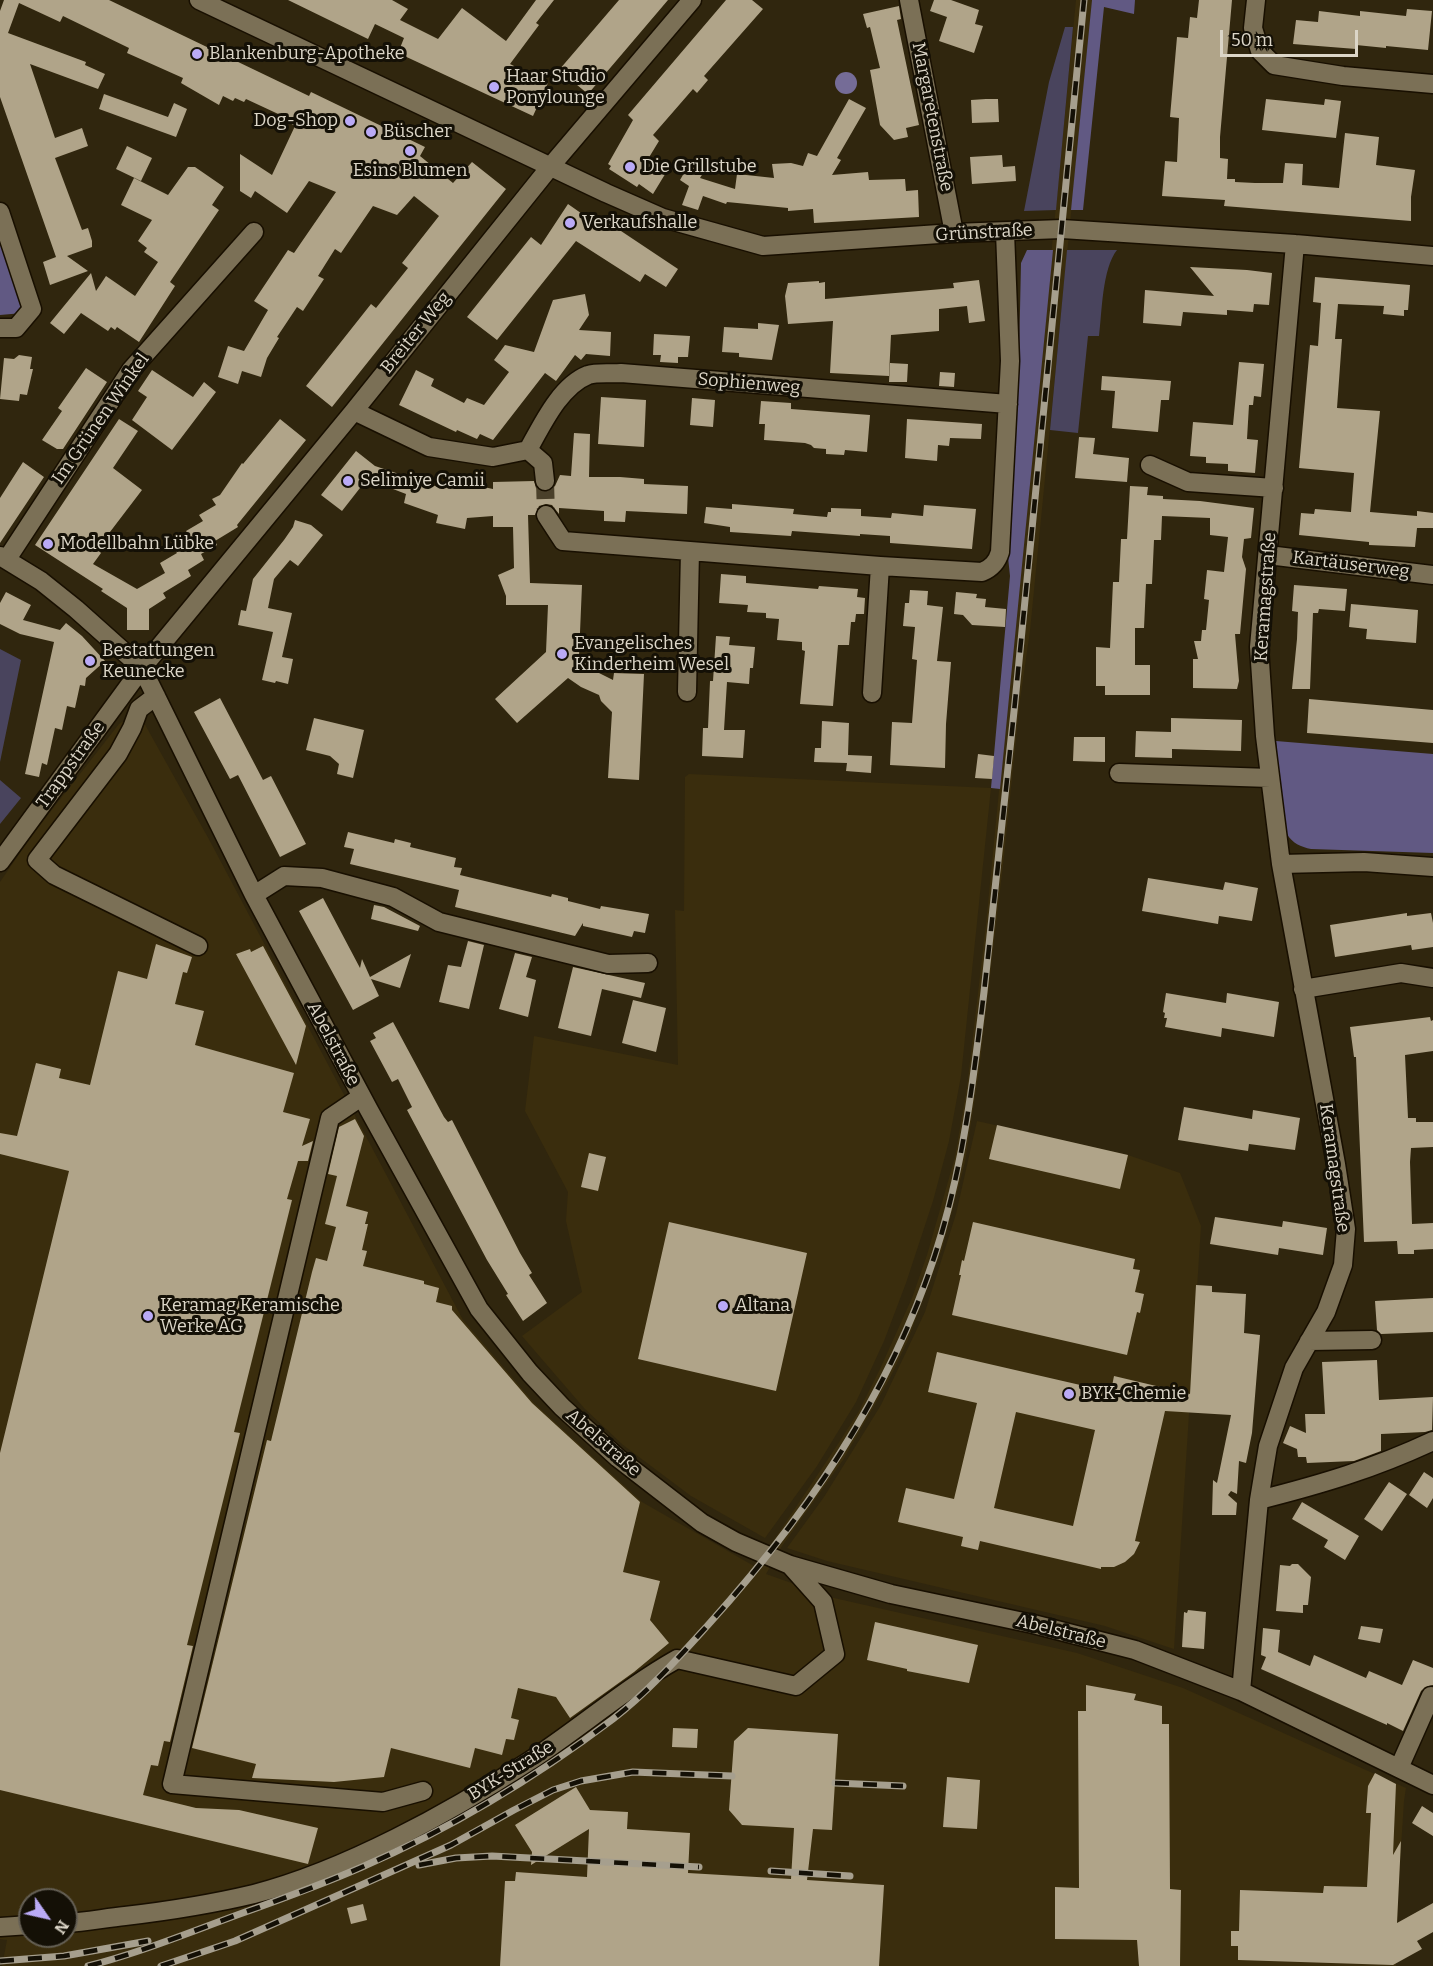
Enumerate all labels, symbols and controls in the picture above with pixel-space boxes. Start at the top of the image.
scale bar [1223,18,1361,56]
text: 50 m [1231,29,1273,51]
street label: Margaretenstraße [907,41,957,193]
place label: Blankenburg-Apotheke [209,43,405,65]
marker: Blankenburg-Apotheke [190,47,204,61]
place label: Haar Studio Ponylounge [506,66,606,109]
marker: Haar Studio Ponylounge [487,80,501,94]
place label: Dog-Shop [253,110,338,132]
marker: Dog-Shop [343,114,357,128]
place label: Büscher [383,121,452,143]
marker: Büscher [364,125,378,139]
marker: Esins Blumen [403,144,417,158]
place label: Die Grillstube [642,156,757,178]
place label: Esins Blumen [353,160,467,182]
marker: Die Grillstube [623,160,637,174]
place label: Verkaufshalle [582,212,697,234]
marker: Verkaufshalle [563,216,577,230]
street label: Grünstraße [935,220,1033,246]
street label: Breiter Weg [377,288,455,378]
street label: Im Grünen Winkel [48,349,154,489]
street label: Sophienweg [697,369,801,399]
place label: Selimiye Camii [360,470,485,492]
marker: Selimiye Camii [341,474,355,488]
street label: Keramagstraße [1251,532,1281,662]
place label: Modellbahn Lübke [60,533,214,555]
marker: Modellbahn Lübke [41,537,55,551]
street label: Kartäuserweg [1291,547,1411,583]
place label: Evangelisches Kinderheim Wesel [574,633,729,676]
place label: Bestattungen Keunecke [102,640,215,682]
marker: Evangelisches Kinderheim Wesel [555,647,569,661]
marker: Bestattungen Keunecke [83,654,97,668]
street label: Trappstraße [32,717,110,813]
street label: Abelstraße [302,998,364,1090]
street label: Keramagstraße [1314,1102,1354,1234]
place label: Keramag Keramische Werke AG [160,1295,340,1338]
place label: Altana [735,1295,790,1317]
marker: Altana [716,1299,730,1313]
marker: Keramag Keramische Werke AG [141,1309,155,1323]
place label: BYK-Chemie [1081,1383,1186,1405]
marker: BYK-Chemie [1062,1387,1076,1401]
street label: Abelstraße [561,1405,645,1481]
street label: Abelstraße [1014,1610,1108,1654]
street label: BYK-Straße [464,1736,558,1806]
north arrow [18,1888,78,1948]
text: N [50,1917,73,1938]

